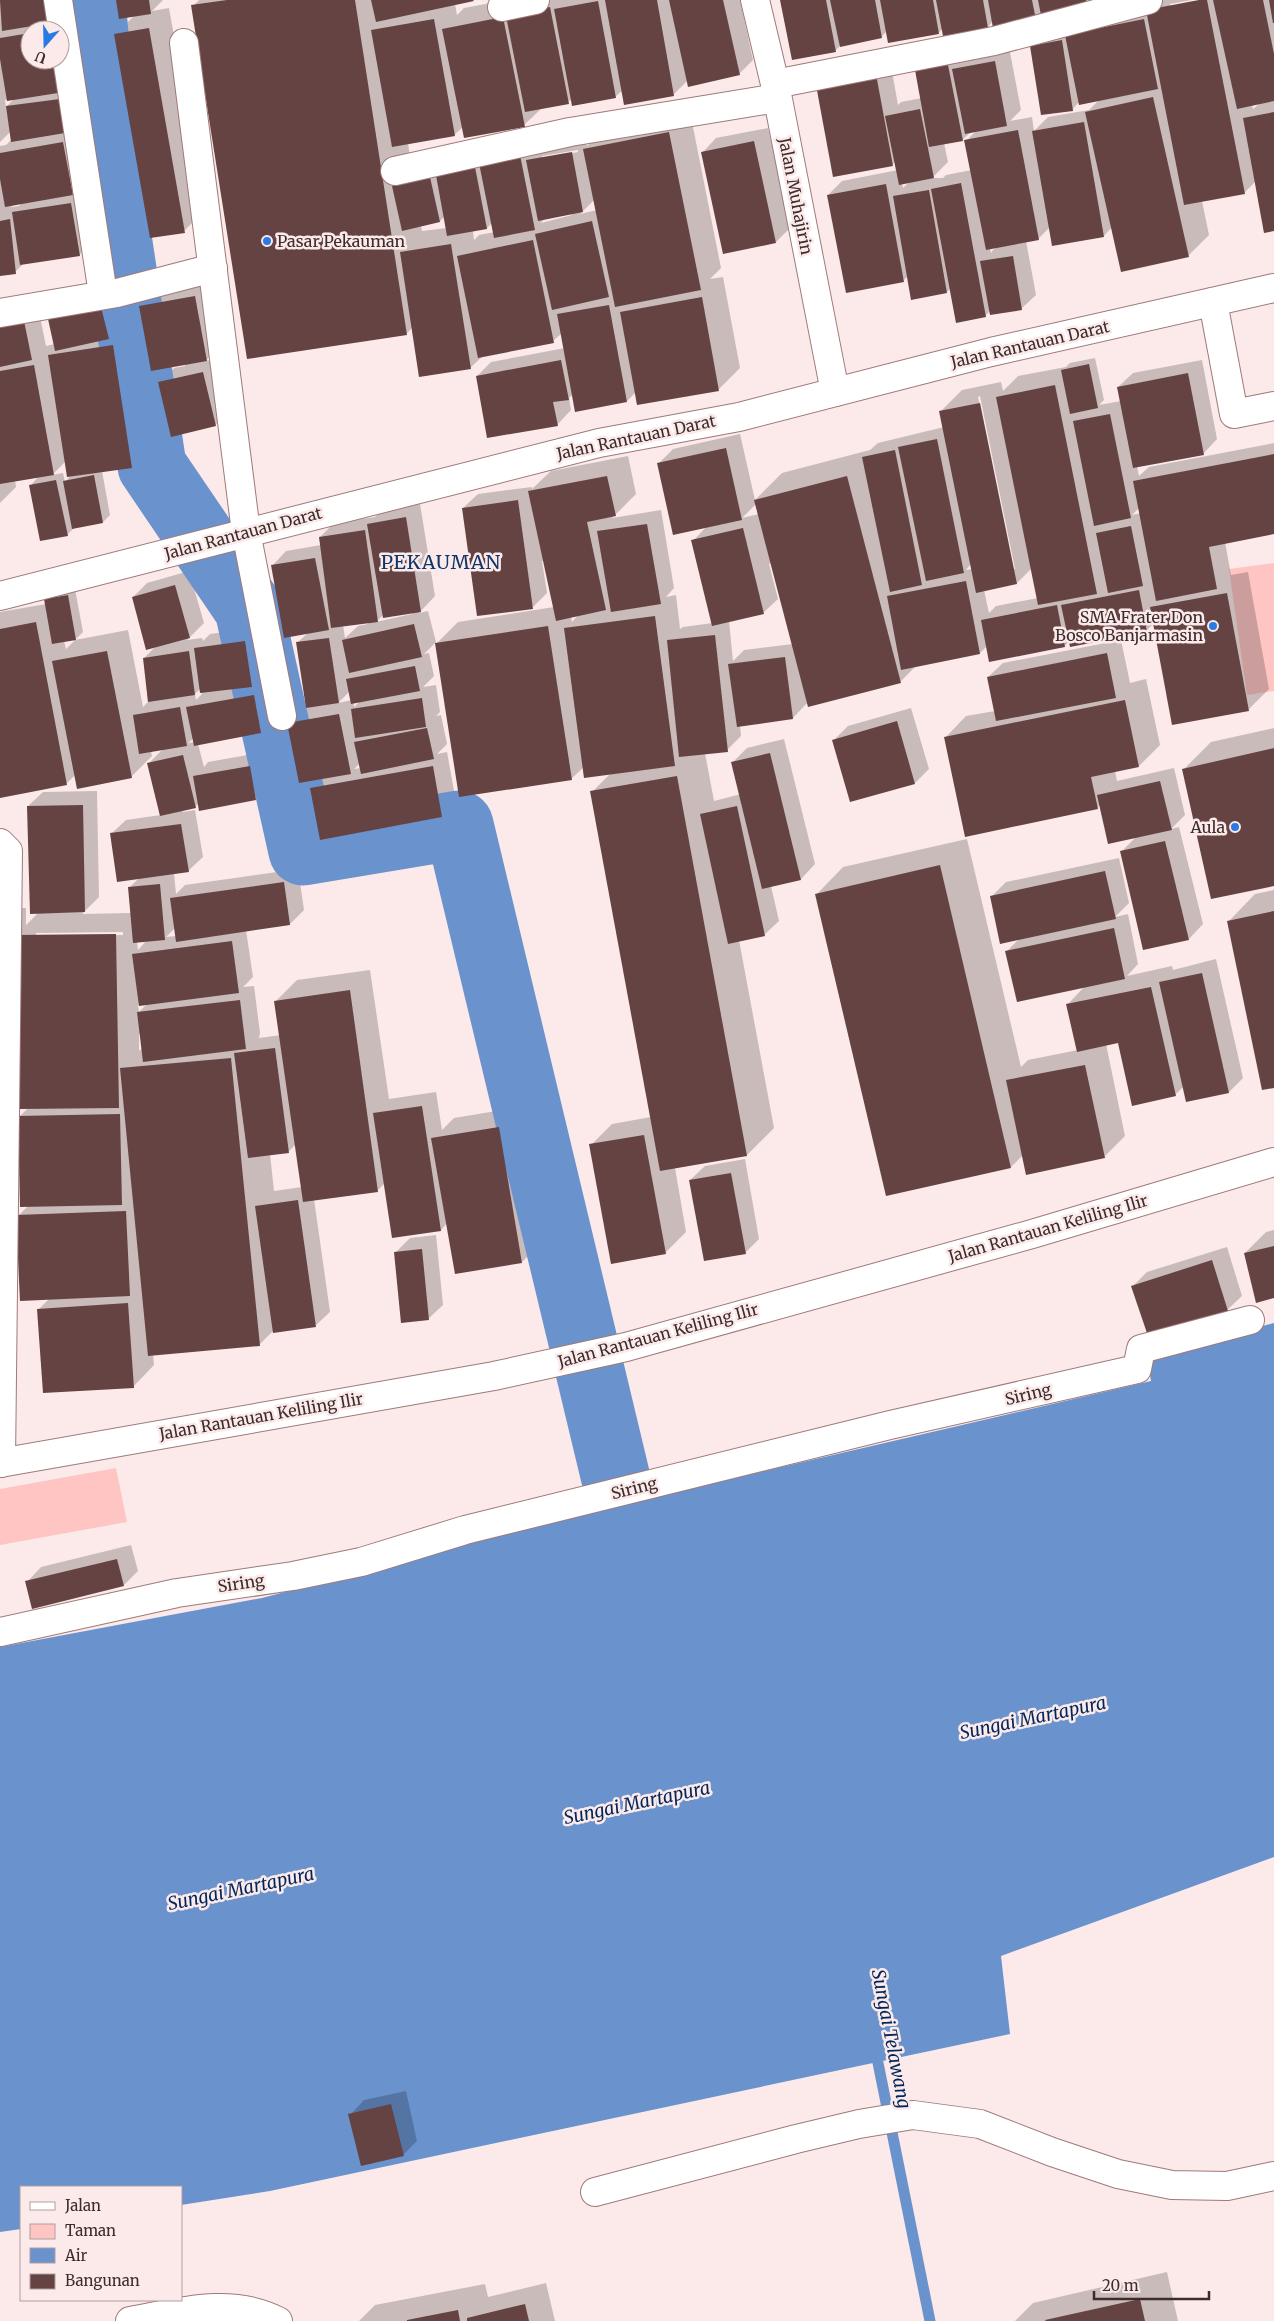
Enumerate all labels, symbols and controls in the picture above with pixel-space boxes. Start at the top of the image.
north arrow [20,20,70,70]
text: U [32,47,49,67]
street label: Jalan Muhajirin [775,135,817,257]
place label: Pasar Pekauman [277,231,406,251]
marker: Pasar Pekauman [261,235,273,247]
street label: Jalan Rantauan Darat [948,316,1112,372]
street label: Jalan Rantauan Darat [554,410,718,464]
street label: Jalan Rantauan Darat [161,502,325,564]
district label: PEKAUMAN [381,550,501,574]
place label: SMA Frater Don Bosco Banjarmasin [1055,607,1203,645]
marker: SMA Frater Don Bosco Banjarmasin [1207,620,1219,632]
place label: Aula [1190,817,1225,837]
marker: Aula [1229,821,1241,833]
street label: Jalan Rantauan Keliling Ilir [945,1190,1150,1266]
street label: Jalan Rantauan Keliling Ilir [555,1299,760,1372]
street label: Siring [1003,1379,1053,1409]
street label: Jalan Rantauan Keliling Ilir [156,1388,365,1444]
street label: Siring [609,1473,660,1503]
street label: Siring [216,1570,266,1596]
water label: Sungai Martapura [958,1691,1108,1744]
water label: Sungai Martapura [562,1776,712,1829]
water label: Sungai Martapura [166,1862,316,1915]
water label: Sungai Telawang [867,1967,916,2110]
legend [20,2186,182,2301]
text: Jalan [64,2196,101,2215]
text: Taman [65,2221,116,2240]
text: Air [64,2246,87,2265]
scale bar [1094,2268,1209,2300]
text: Bangunan [65,2271,140,2290]
text: 20 m [1102,2276,1139,2295]

